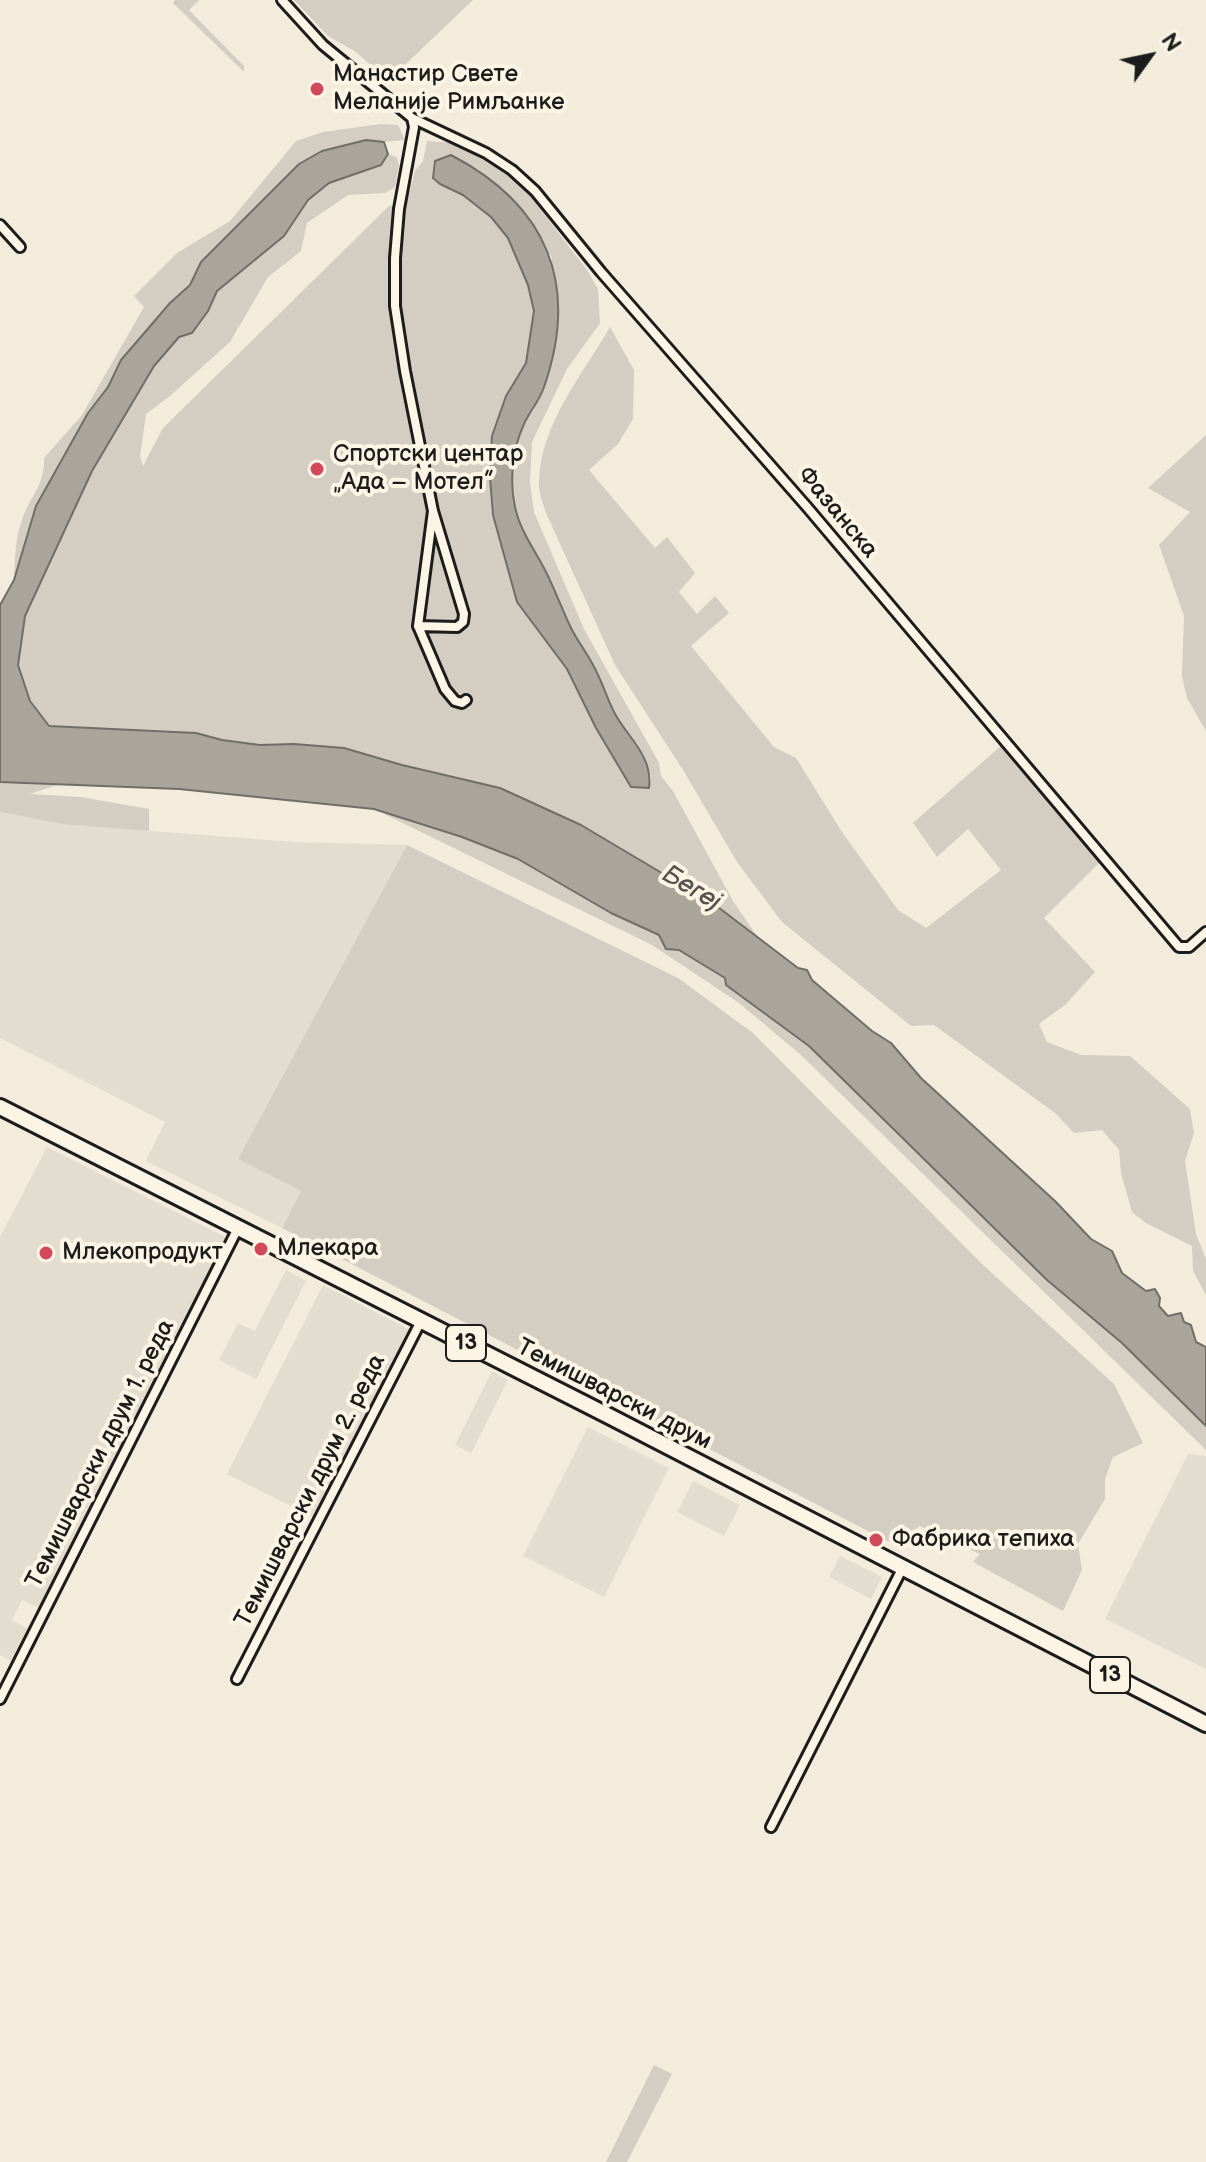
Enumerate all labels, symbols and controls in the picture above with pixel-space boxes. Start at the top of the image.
north arrow [1110,16,1190,96]
text: N [1155,28,1186,57]
place label: Манастир Свете Меланије Римљанке [333,61,565,117]
marker: Манастир Свете Меланије Римљанке [308,80,326,98]
place label: Спортски центар „Ада – Мотел” [333,441,523,497]
marker: Спортски центар „Ада – Мотел” [308,460,326,478]
street label: Фазанска [790,461,884,565]
water label: Бегеј [656,859,726,919]
place label: Млекара [277,1235,378,1263]
place label: Млекопродукт [62,1239,223,1267]
marker: Млекара [252,1240,270,1258]
marker: Млекопродукт [37,1244,55,1262]
street label: Темишварски друм 1. реда [21,1315,181,1593]
road number: 13 [446,1325,486,1361]
street label: Темишварски друм [512,1333,716,1457]
street label: Темишварски друм 2. реда [230,1350,392,1632]
place label: Фабрика тепиха [892,1526,1074,1554]
marker: Фабрика тепиха [867,1531,885,1549]
road number: 13 [1090,1657,1130,1693]

